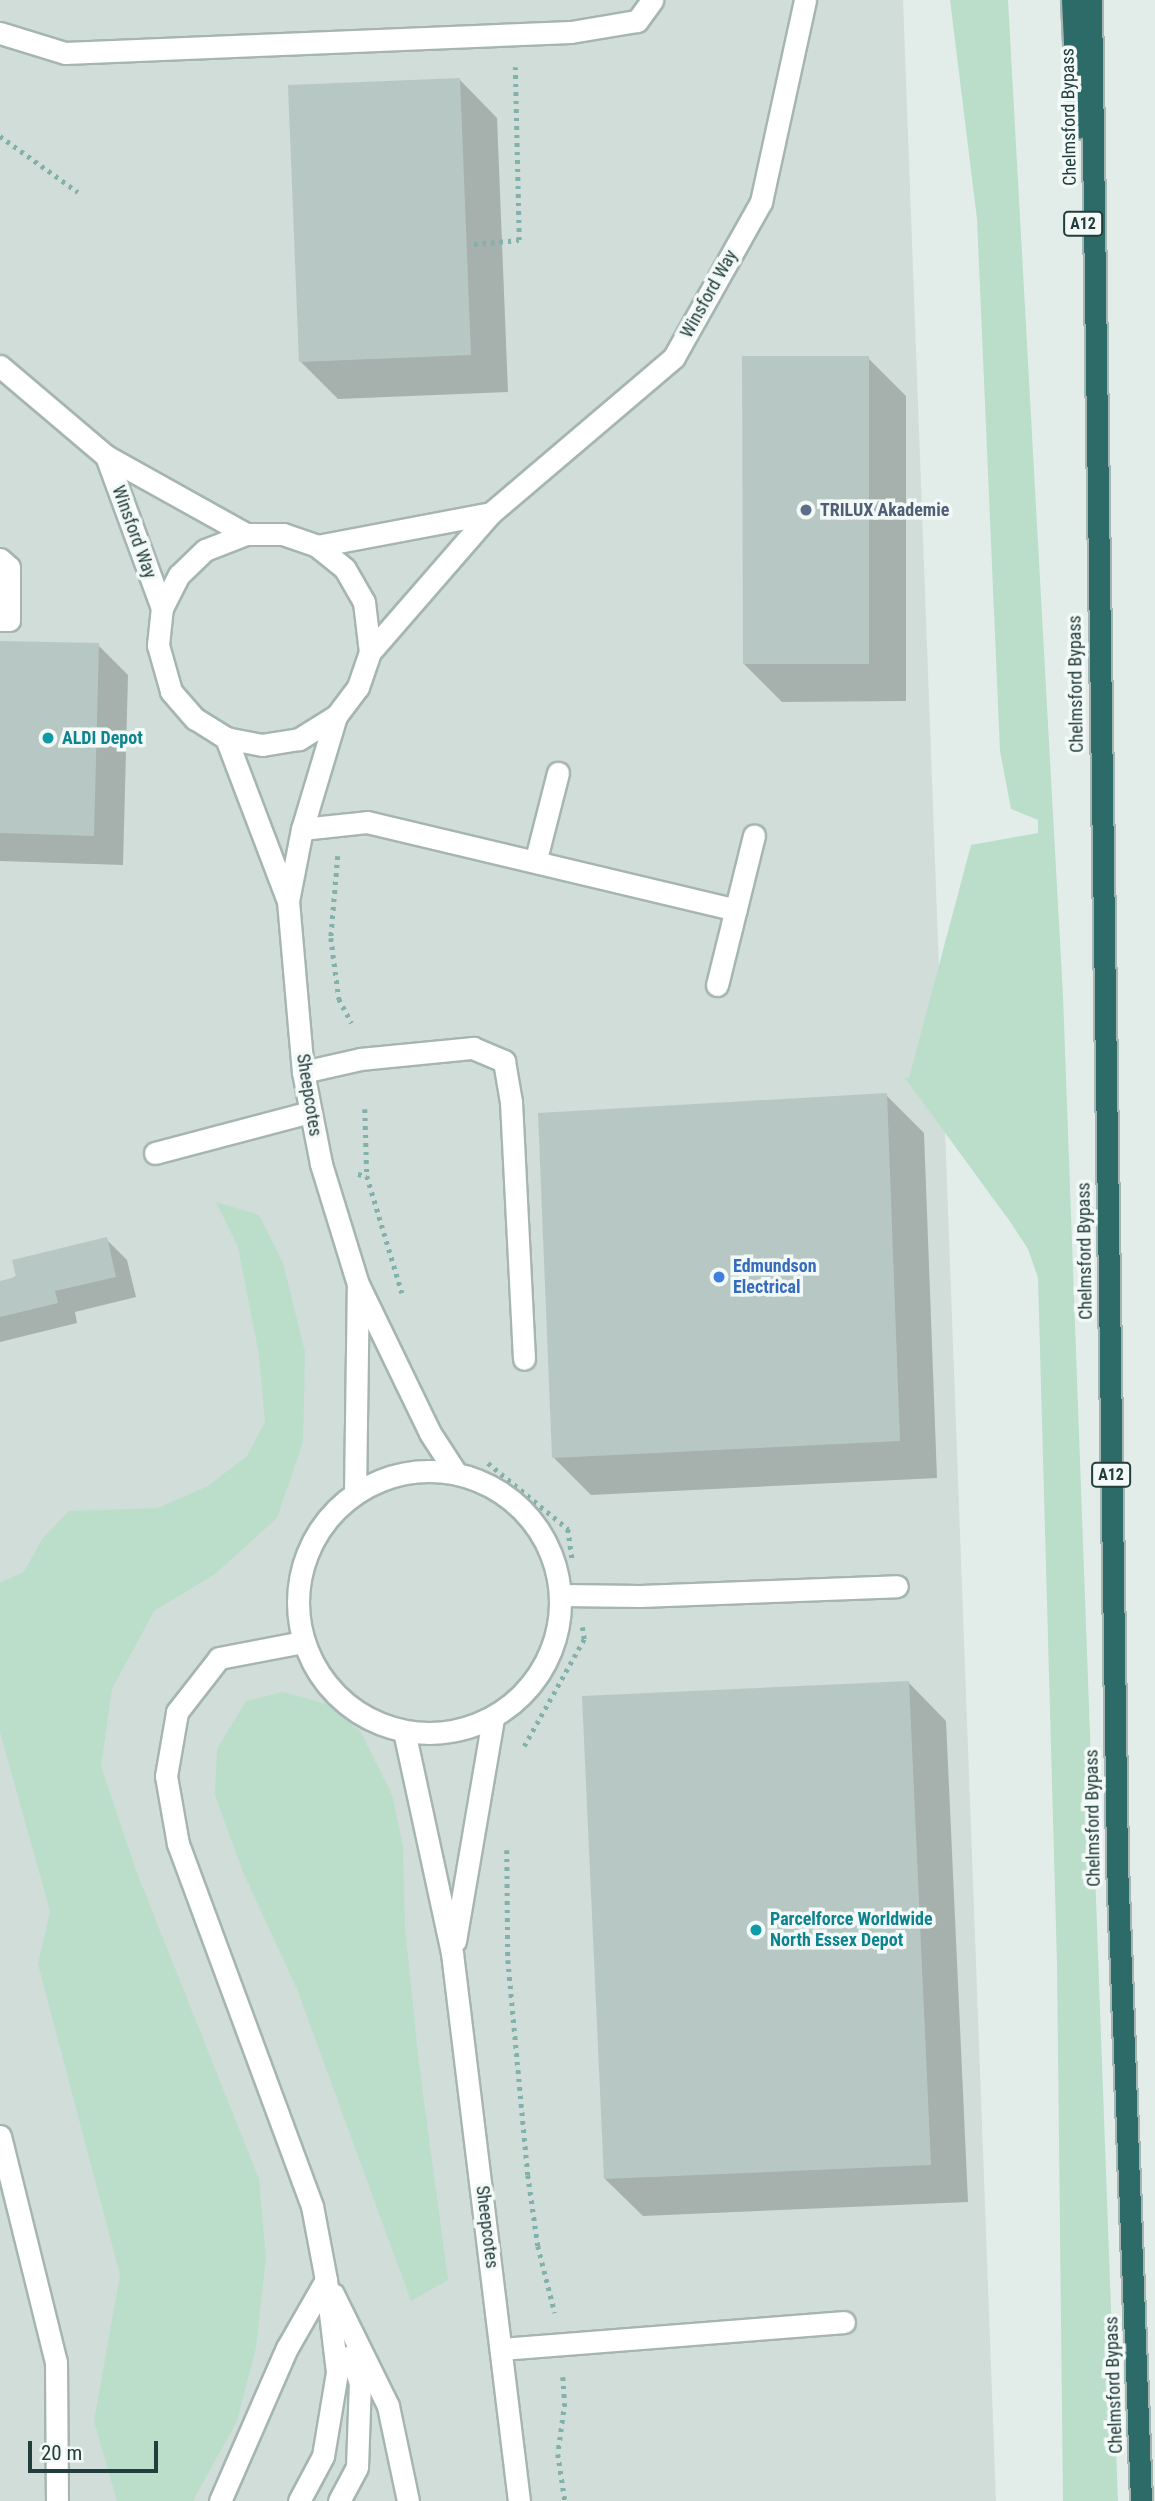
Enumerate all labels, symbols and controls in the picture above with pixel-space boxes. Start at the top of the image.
street label: Chelmsford Bypass [1057,48,1081,186]
road number: A12 [1062,212,1104,236]
street label: Winsford Way [676,246,742,342]
street label: Winsford Way [107,483,161,581]
place label: TRILUX Akademie [820,499,949,521]
marker: TRILUX Akademie [798,502,814,518]
street label: Chelmsford Bypass [1064,615,1088,753]
place label: ALDI Depot [62,727,143,749]
marker: ALDI Depot [40,730,56,746]
street label: Sheepcotes [292,1052,326,1138]
street label: Chelmsford Bypass [1073,1182,1097,1320]
place label: Edmundson Electrical [733,1256,817,1298]
marker: Edmundson Electrical [711,1269,727,1285]
road number: A12 [1090,1462,1132,1488]
street label: Chelmsford Bypass [1081,1749,1105,1887]
place label: Parcelforce Worldwide North Essex Depot [770,1909,933,1952]
marker: Parcelforce Worldwide North Essex Depot [748,1922,764,1938]
street label: Sheepcotes [471,2184,503,2270]
street label: Chelmsford Bypass [1101,2316,1127,2454]
scale bar [32,2428,161,2472]
text: 20 m [41,2441,82,2465]

